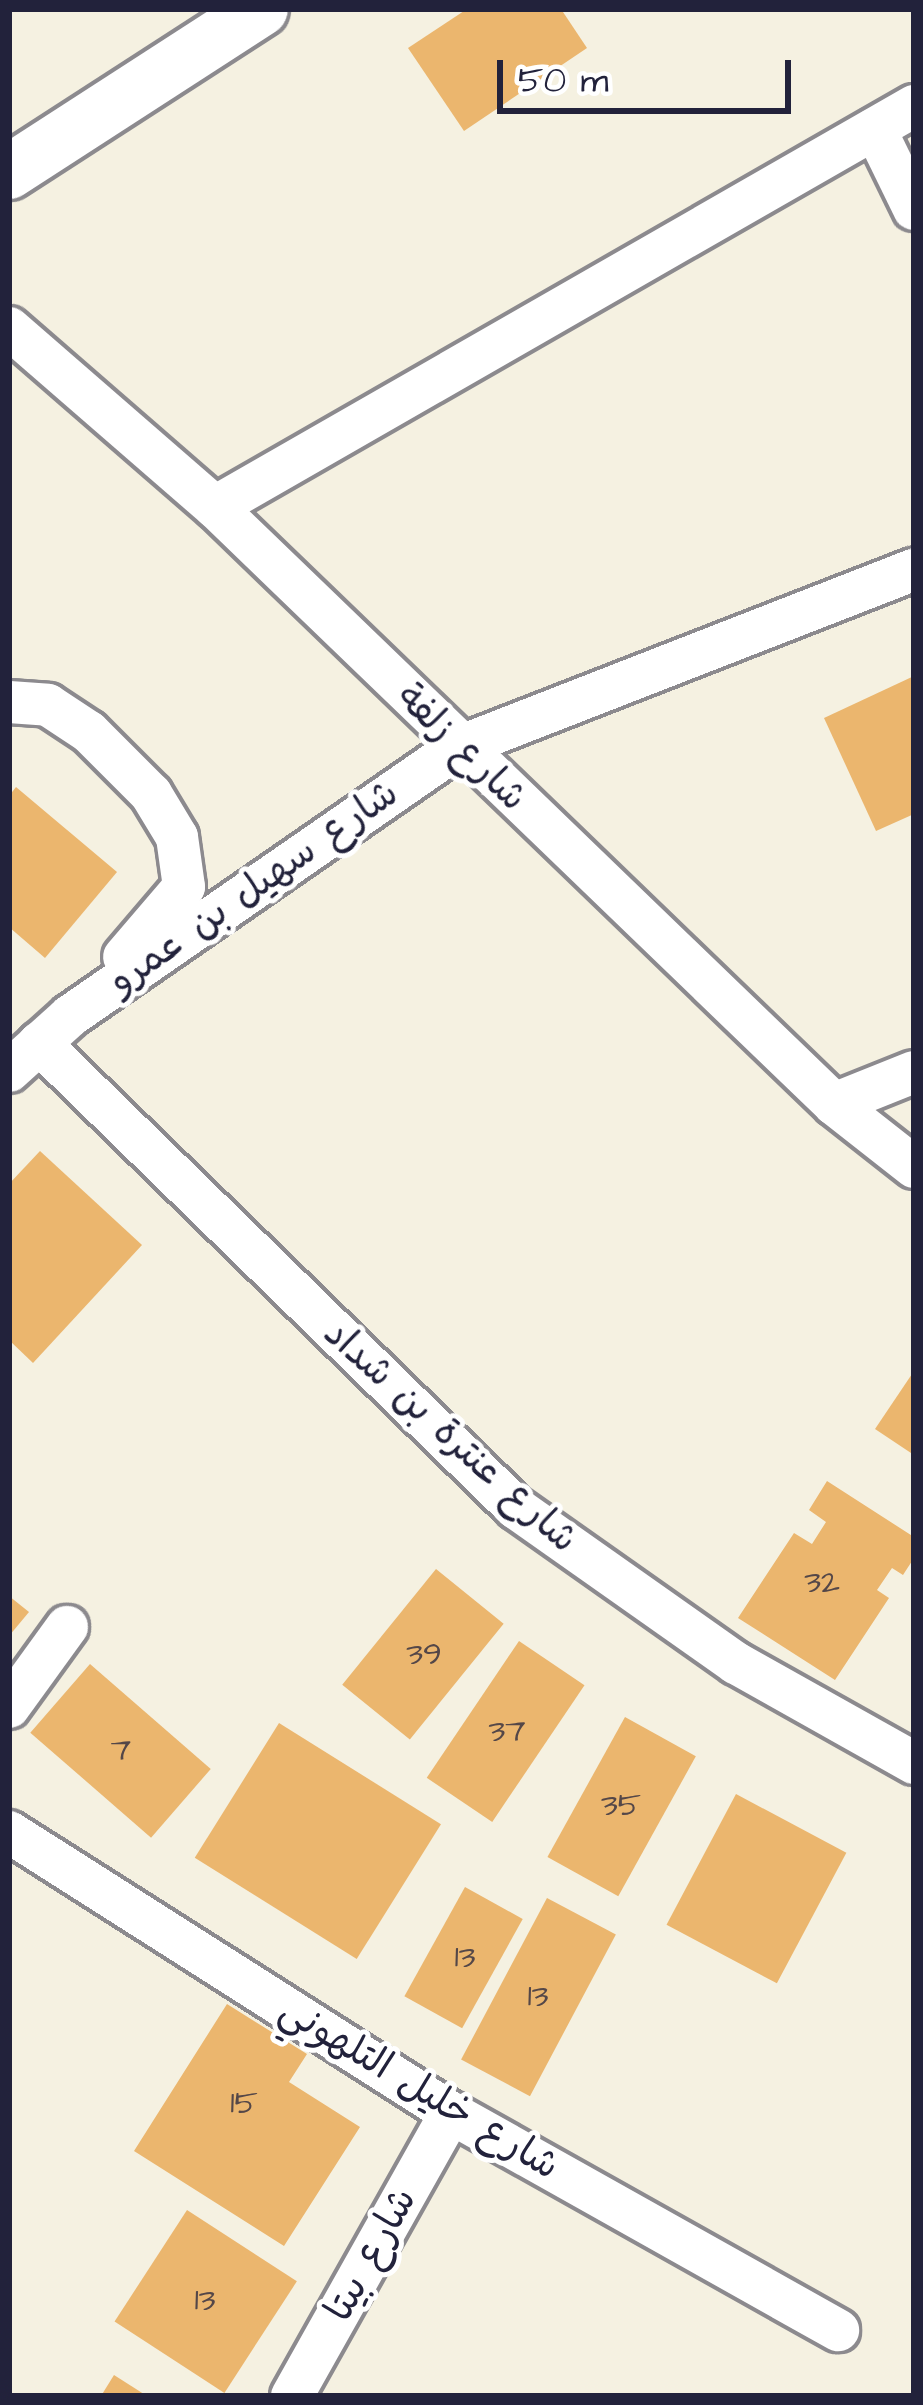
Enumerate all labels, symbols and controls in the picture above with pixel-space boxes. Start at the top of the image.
scale bar [503,36,797,110]
text: 50 m [518,55,609,106]
street label: شارع زلفة [386,674,536,822]
street label: شارع سهيل بن عمرو [100,771,408,1005]
street label: شارع عنترة بن شداد [313,1311,587,1563]
house number: 32 [804,1563,840,1603]
house number: 39 [406,1635,442,1675]
house number: 37 [488,1712,526,1752]
house number: 7 [111,1731,131,1771]
house number: 35 [601,1786,641,1826]
house number: 13 [454,1938,476,1978]
house number: 13 [527,1977,549,2017]
street label: شارع خليل التلهوني [271,1987,567,2191]
house number: 15 [230,2084,258,2124]
street label: شارع بيتا [316,2180,428,2330]
house number: 13 [194,2281,216,2321]

